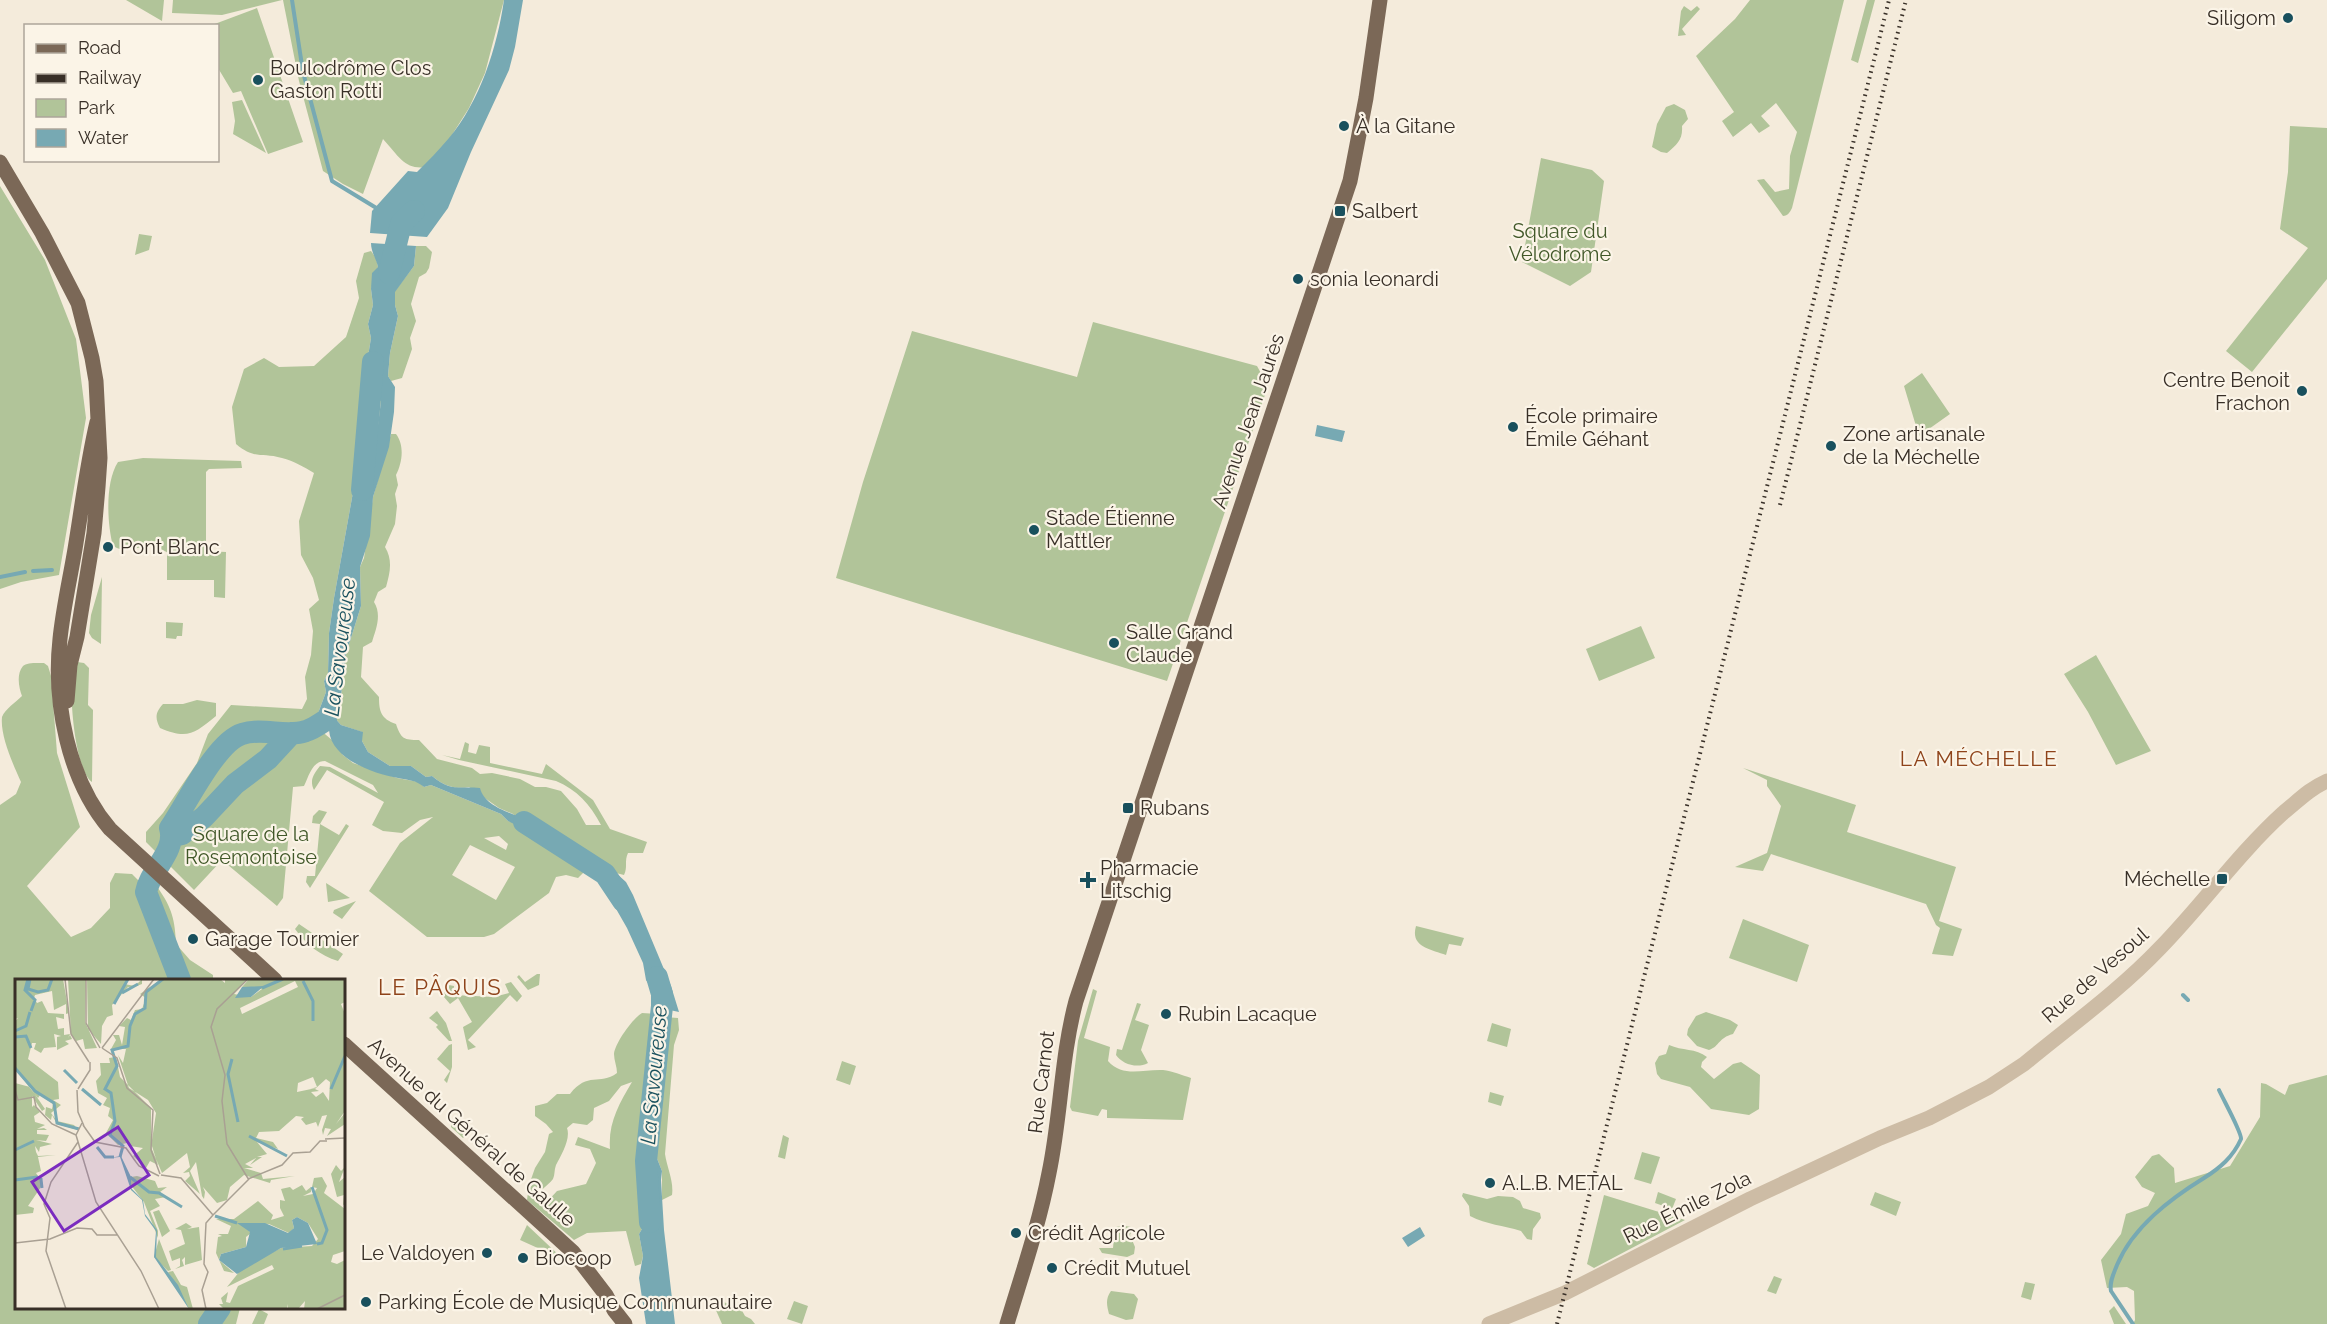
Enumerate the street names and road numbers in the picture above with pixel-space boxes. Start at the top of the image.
street label: Avenue Jean Jaurès [1207,330,1289,512]
street label: Rue de Vesoul [2037,922,2154,1028]
street label: Rue Carnot [1023,1029,1059,1135]
street label: Avenue du Général de Gaulle [363,1032,581,1232]
street label: Rue Émile Zola [1619,1166,1755,1248]

